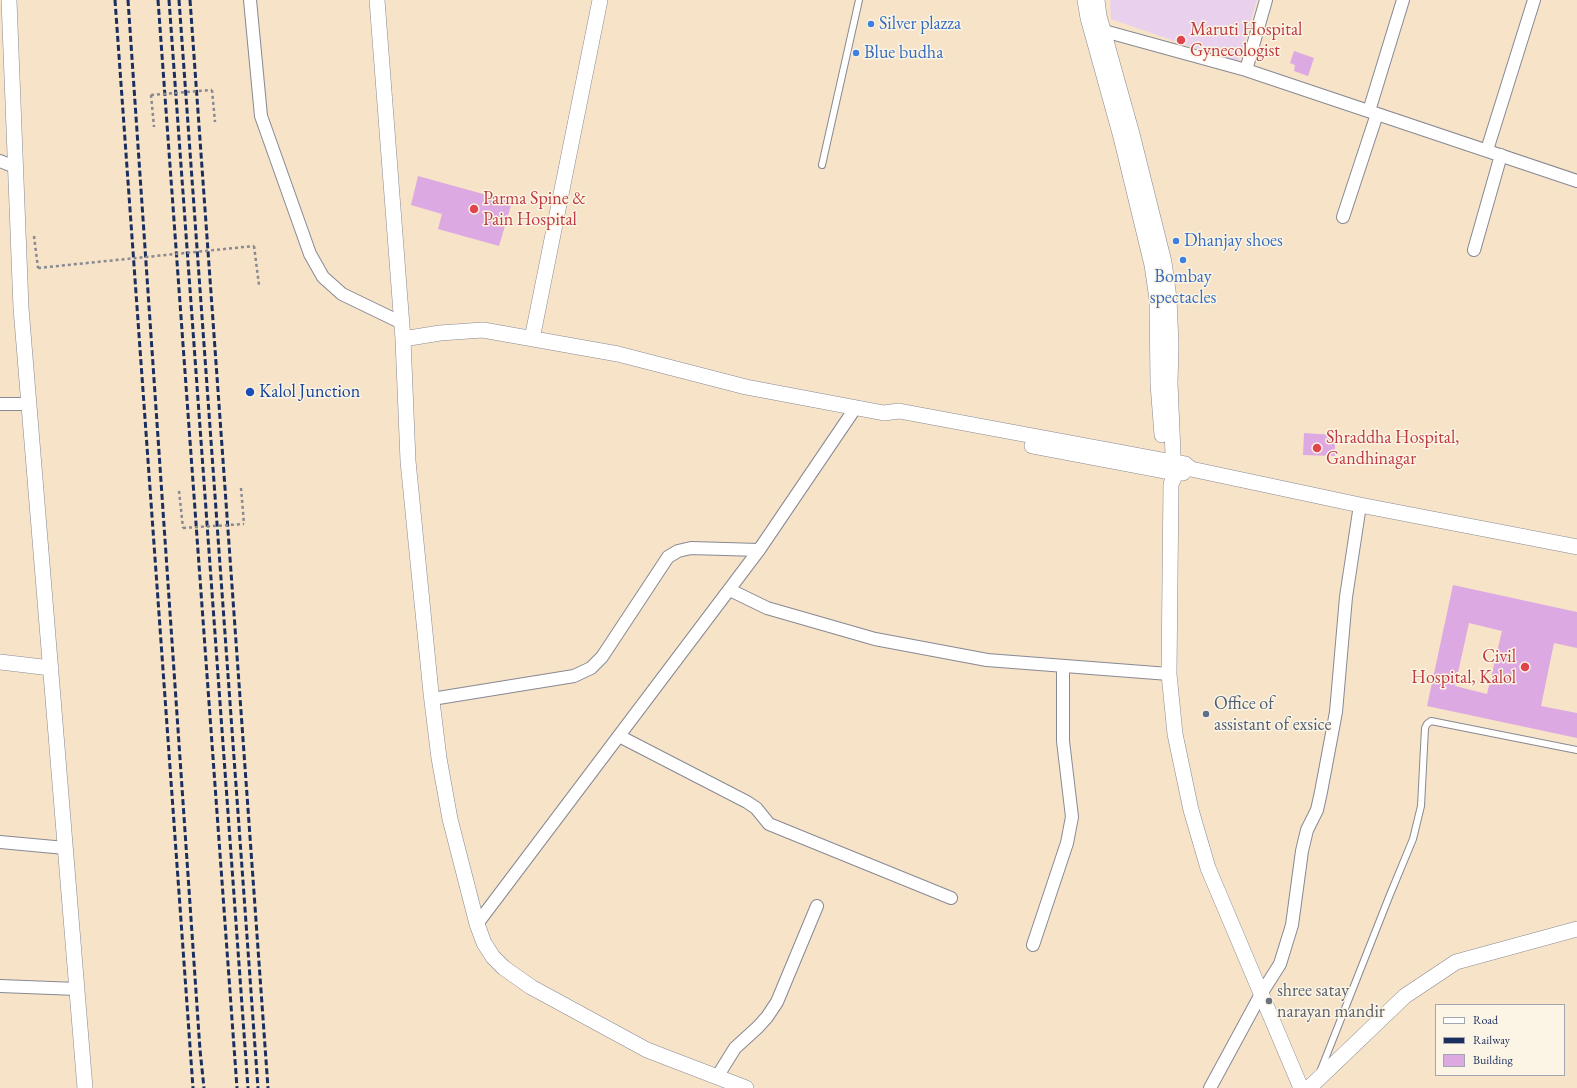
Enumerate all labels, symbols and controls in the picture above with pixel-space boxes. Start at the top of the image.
place label: Silver plazza [879,13,961,35]
marker: Silver plazza [866,19,876,29]
place label: Maruti Hospital Gynecologist [1190,19,1302,62]
marker: Maruti Hospital Gynecologist [1175,34,1187,46]
place label: Blue budha [864,42,943,64]
marker: Blue budha [851,48,861,58]
place label: Parma Spine & Pain Hospital [483,188,586,230]
marker: Parma Spine & Pain Hospital [468,203,480,215]
place label: Dhanjay shoes [1184,230,1283,252]
marker: Dhanjay shoes [1171,236,1181,246]
marker: Bombay spectacles [1178,255,1188,265]
place label: Bombay spectacles [1150,266,1216,308]
place label: Kalol Junction [259,381,360,403]
marker: Kalol Junction [244,386,256,398]
place label: Shraddha Hospital, Gandhinagar [1326,427,1459,470]
marker: Shraddha Hospital, Gandhinagar [1311,442,1323,454]
place label: Civil Hospital, Kalol [1411,646,1516,688]
marker: Civil Hospital, Kalol [1519,661,1531,673]
place label: Office of assistant of exsice [1214,693,1332,736]
marker: Office of assistant of exsice [1201,709,1211,719]
place label: shree satay narayan mandir [1277,980,1385,1022]
marker: shree satay narayan mandir [1264,996,1274,1006]
legend [1435,1004,1565,1076]
text: Road [1473,1012,1498,1028]
text: Railway [1473,1032,1510,1048]
text: Building [1473,1052,1513,1068]

